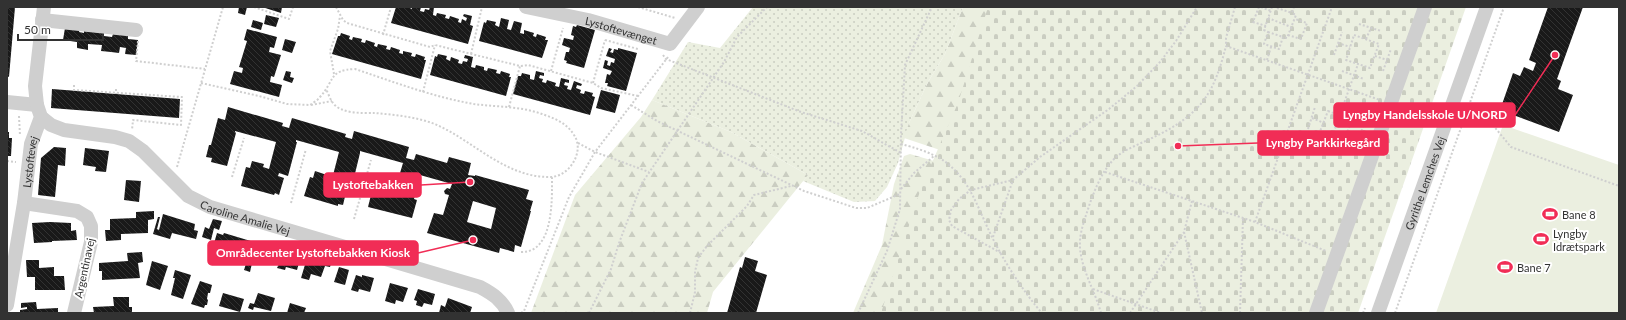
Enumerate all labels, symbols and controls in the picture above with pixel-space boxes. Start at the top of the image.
street label: Lystoftevænget [584,13,659,46]
scale bar [18,16,103,42]
text: 50 m [24,22,51,37]
callout: Lyngby Handelsskole U/NORD [1334,103,1515,127]
text: Lyngby Handelsskole U/NORD [1343,107,1507,122]
callout: Lyngby Parkkirkegård [1258,131,1388,155]
street label: Lystoftevej [19,134,40,188]
street label: Gyrithe Lemches Vej [1402,134,1447,232]
text: Lyngby Parkkirkegård [1266,135,1380,150]
callout: Lystoftebakken [324,173,421,197]
text: Lystoftebakken [332,177,414,192]
street label: Caroline Amalie Vej [198,197,292,237]
sports icon: Bane 8 [1541,205,1559,223]
place label: Bane 8 [1562,208,1596,221]
place label: Lyngby Idrætspark [1553,227,1605,253]
sports icon: Lyngby Idrætspark [1532,230,1550,248]
street label: Argentinavej [71,236,97,299]
callout: Områdecenter Lystoftebakken Kiosk [208,241,418,265]
text: Områdecenter Lystoftebakken Kiosk [216,245,411,260]
sports icon: Bane 7 [1496,258,1514,276]
place label: Bane 7 [1517,261,1551,274]

